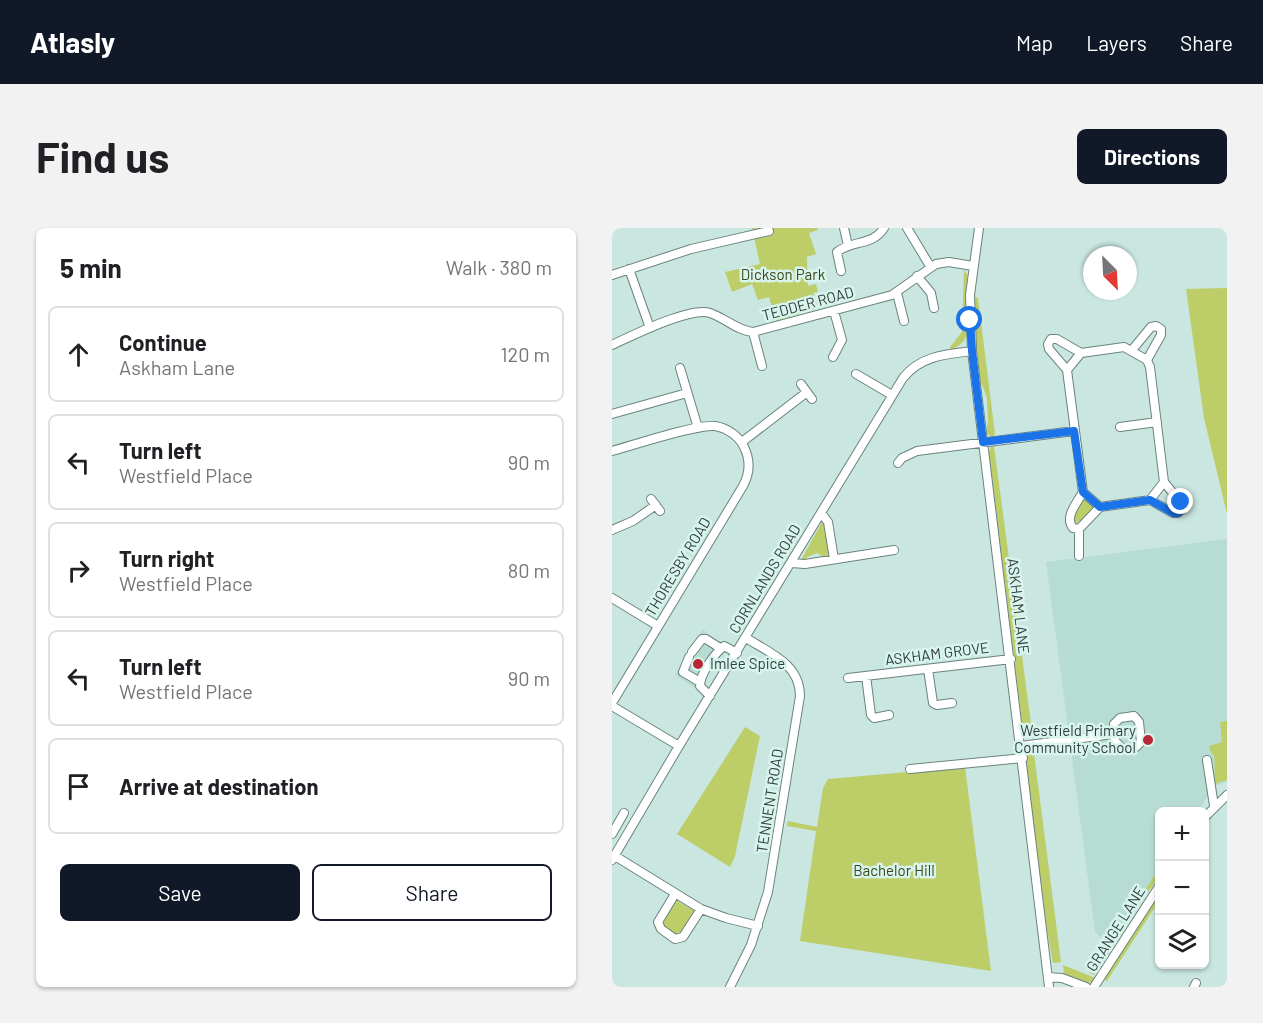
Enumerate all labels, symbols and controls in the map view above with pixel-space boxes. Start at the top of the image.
text: Atlasly [30,25,115,59]
text: Map [1016,30,1053,55]
text: Layers [1086,30,1147,55]
text: Share [1180,30,1233,55]
button: Directions [1077,129,1227,184]
text: Find us [36,131,169,181]
north arrow [1083,246,1137,300]
text: 5 min [60,252,122,283]
text: Walk · 380 m [446,255,552,279]
park label: Dickson Park [741,265,826,283]
street label: TEDDER ROAD [760,282,856,324]
route start [956,306,982,332]
text: Continue [119,329,207,355]
icon: ahead [62,338,95,371]
text: 120 m [500,342,550,366]
text: Askham Lane [119,355,235,379]
text: Turn left [119,437,202,463]
icon: left [62,446,95,479]
text: 90 m [508,450,550,474]
text: Westfield Place [119,463,253,487]
route end [1167,488,1193,514]
street label: THORESBY ROAD [641,514,714,619]
street label: CORNLANDS ROAD [725,521,804,636]
text: Turn right [119,545,214,571]
icon: right [62,554,95,587]
street label: ASKHAM LANE [1004,557,1034,655]
text: 80 m [508,558,550,582]
text: Westfield Place [119,571,253,595]
street label: ASKHAM GROVE [884,638,990,668]
text: Turn left [119,653,202,679]
place label: Imlee Spice [710,654,785,672]
marker: Imlee Spice [691,657,705,671]
icon: left [62,662,95,695]
text: 90 m [508,666,550,690]
text: Westfield Place [119,679,253,703]
place label: Westfield Primary Community School [1014,721,1136,756]
marker: Westfield Primary Community School [1141,733,1155,747]
street label: TENNENT ROAD [752,748,786,854]
icon: arrive [62,770,95,803]
text: Arrive at destination [119,773,318,799]
map controls [1155,807,1209,969]
button: + [1155,807,1209,861]
park label: Bachelor Hill [853,861,935,879]
button: − [1155,861,1209,915]
button: Save [60,864,300,921]
button: Share [312,864,552,921]
street label: GRANGE LANE [1082,883,1148,974]
button: layers [1155,915,1209,969]

